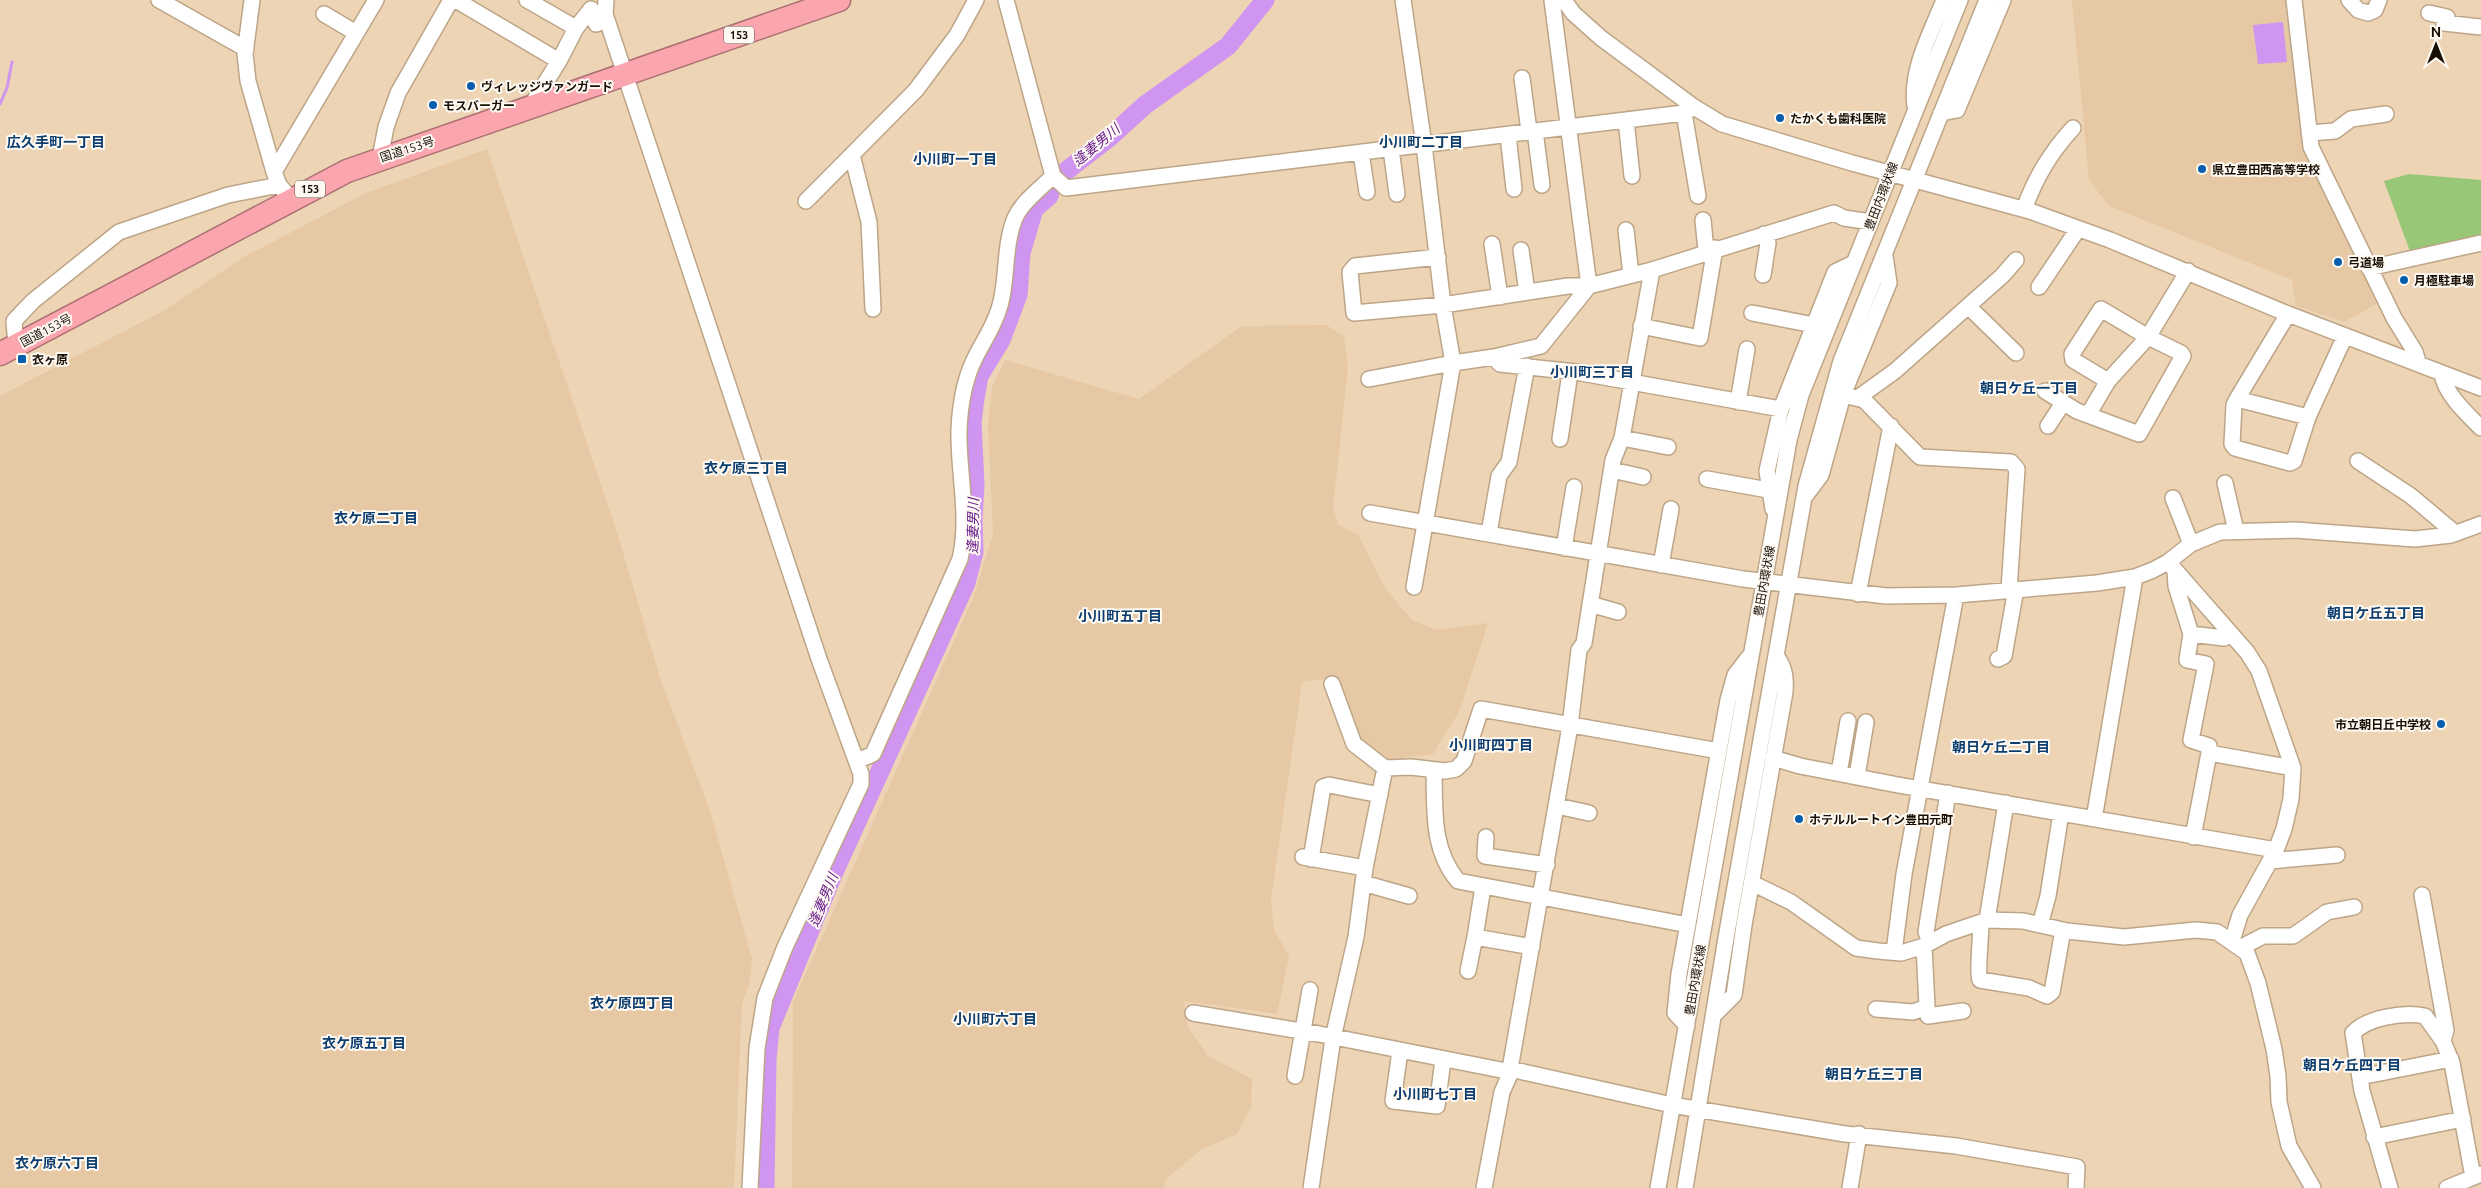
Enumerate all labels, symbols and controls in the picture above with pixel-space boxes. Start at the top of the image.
north arrow [2411,20,2461,70]
text: N [2431,24,2441,40]
road number: 153 [724,26,754,44]
marker: ヴィレッジヴァンガード [465,80,477,92]
place label: ヴィレッジヴァンガード [481,80,613,93]
marker: モスバーガー [427,99,439,111]
place label: モスバーガー [443,99,515,112]
marker: たかくも歯科医院 [1774,112,1786,124]
place label: たかくも歯科医院 [1790,112,1886,125]
water label: 逢妻男川 [1069,120,1124,169]
district label: 広久手町一丁目 [7,134,105,150]
street label: 国道153号 [378,134,436,164]
district label: 小川町二丁目 [1379,134,1463,150]
district label: 小川町一丁目 [913,151,997,167]
street label: 豊田内環状線 [1862,160,1900,232]
marker: 県立豊田西高等学校 [2196,163,2208,175]
place label: 県立豊田西高等学校 [2212,163,2320,176]
road number: 153 [295,180,325,198]
marker: 弓道場 [2332,256,2344,268]
place label: 弓道場 [2348,256,2384,269]
marker: 月極駐車場 [2398,274,2410,286]
place label: 月極駐車場 [2414,274,2474,287]
street label: 国道153号 [18,311,74,349]
marker: 衣ヶ原 [16,353,28,365]
place label: 衣ヶ原 [32,353,68,366]
district label: 小川町三丁目 [1550,364,1634,380]
district label: 朝日ケ丘一丁目 [1980,380,2078,396]
district label: 衣ケ原三丁目 [704,460,788,476]
water label: 逢妻男川 [965,496,982,554]
district label: 衣ケ原二丁目 [334,510,418,526]
street label: 豊田内環状線 [1751,544,1777,618]
district label: 朝日ケ丘五丁目 [2327,605,2425,621]
district label: 小川町五丁目 [1078,608,1162,624]
place label: 市立朝日丘中学校 [2335,718,2431,731]
marker: 市立朝日丘中学校 [2435,718,2447,730]
district label: 小川町四丁目 [1449,737,1533,753]
district label: 朝日ケ丘二丁目 [1952,739,2050,755]
marker: ホテルルートイン豊田元町 [1793,813,1805,825]
place label: ホテルルートイン豊田元町 [1809,813,1953,826]
water label: 逢妻男川 [805,869,842,929]
street label: 豊田内環状線 [1682,943,1708,1017]
district label: 衣ケ原四丁目 [590,995,674,1011]
district label: 小川町六丁目 [953,1011,1037,1027]
district label: 衣ケ原五丁目 [322,1035,406,1051]
district label: 朝日ケ丘四丁目 [2303,1057,2401,1073]
district label: 朝日ケ丘三丁目 [1825,1066,1923,1082]
district label: 小川町七丁目 [1393,1086,1477,1102]
district label: 衣ケ原六丁目 [15,1155,99,1171]

